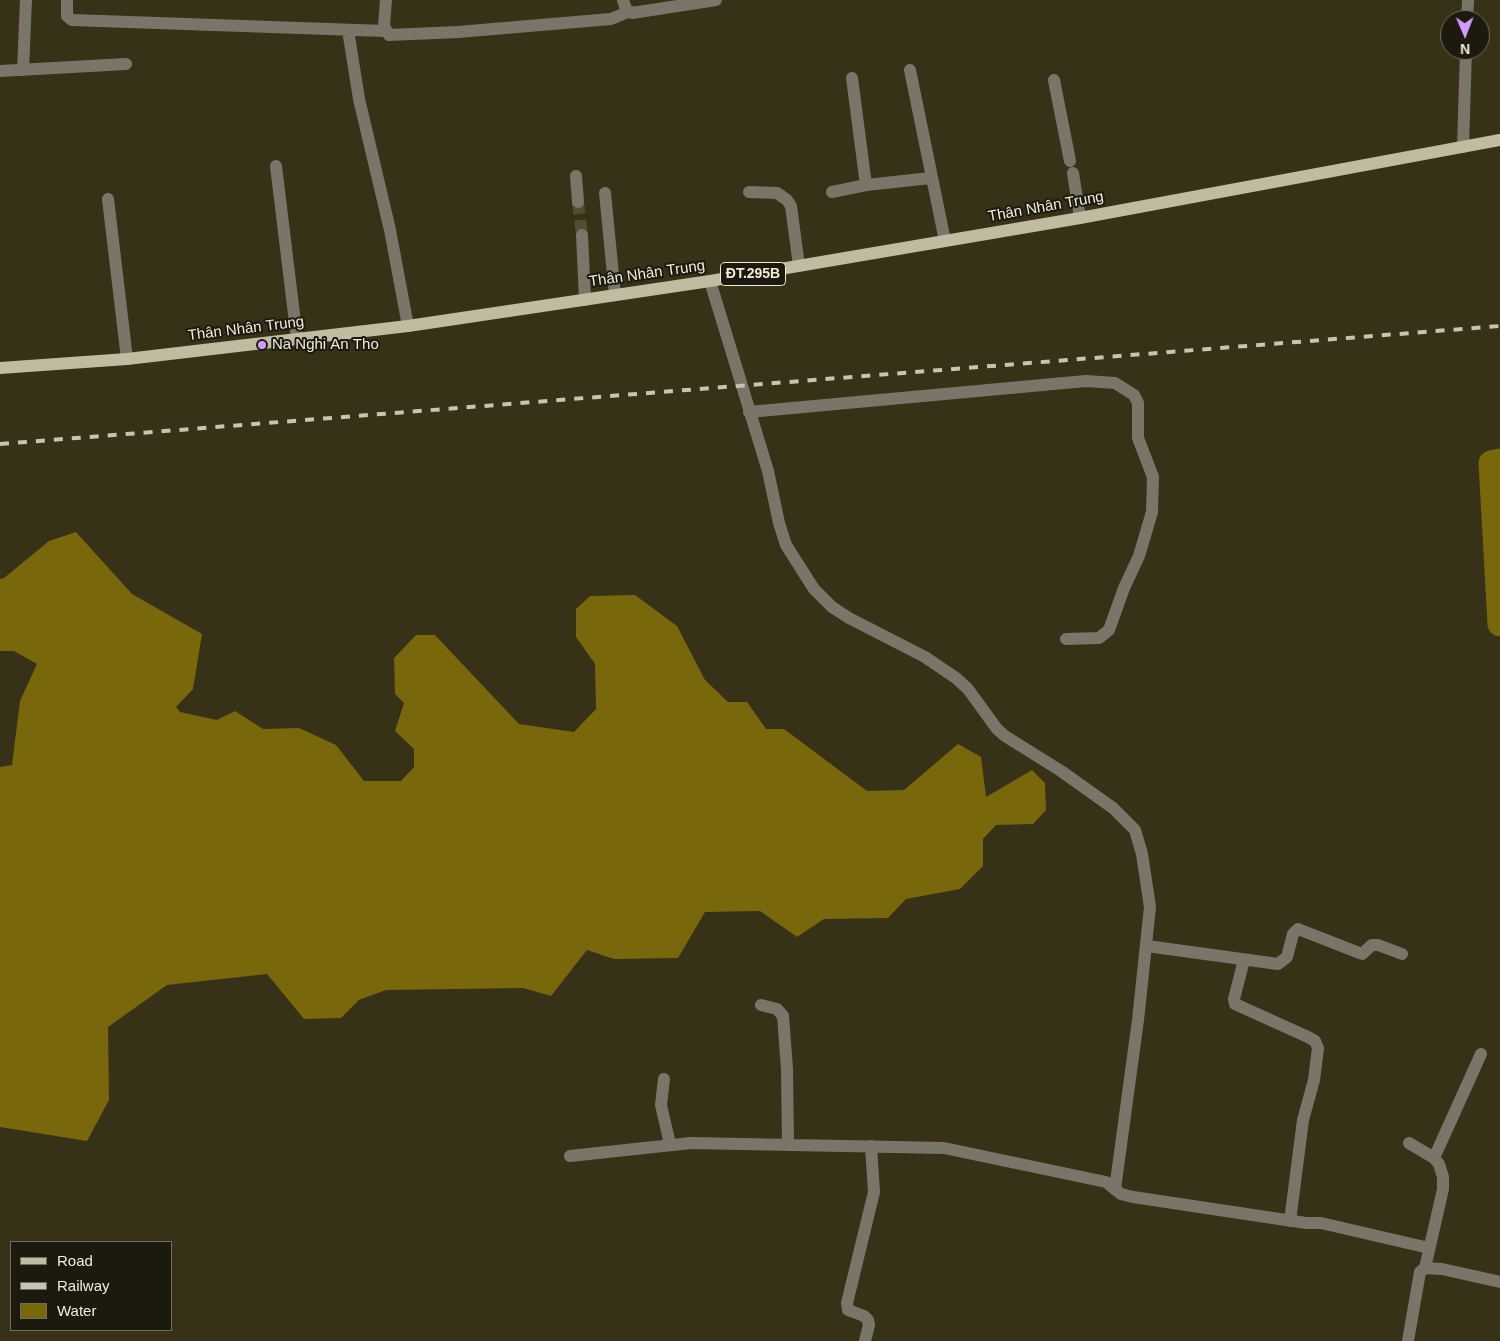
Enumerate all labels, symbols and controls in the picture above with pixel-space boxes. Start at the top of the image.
north arrow [1440,10,1490,60]
text: N [1460,41,1470,57]
street label: Thân Nhân Trung [987,188,1105,226]
street label: Thân Nhân Trung [588,257,706,291]
road number: ĐT.295B [720,262,786,286]
street label: Thân Nhân Trung [187,313,305,345]
place label: Na Nghi An Tho [272,336,379,354]
marker: Na Nghi An Tho [256,339,268,351]
legend [10,1241,172,1331]
text: Road [57,1252,93,1269]
text: Railway [57,1277,110,1294]
text: Water [57,1302,96,1319]

